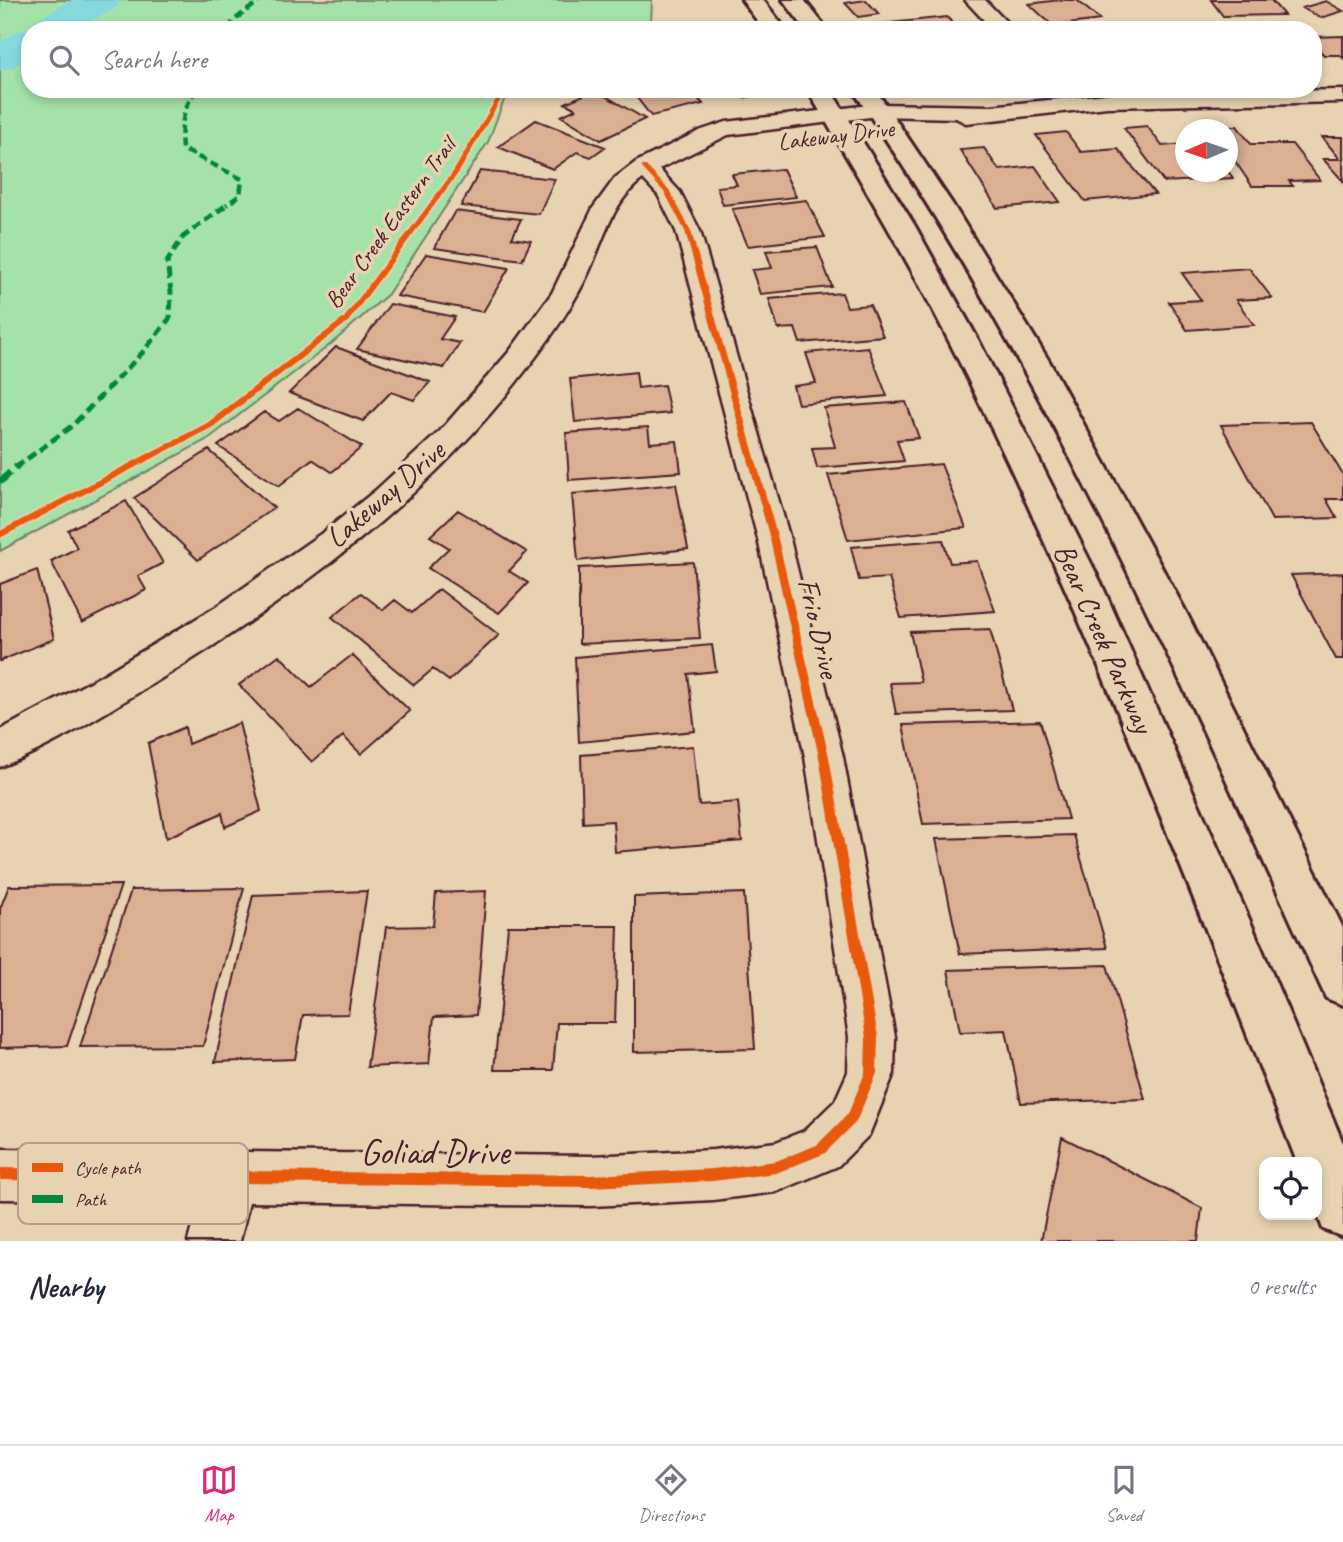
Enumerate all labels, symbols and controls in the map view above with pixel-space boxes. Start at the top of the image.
search box [21,21,1322,98]
icon: search [45,41,83,79]
text: Search here [101,43,207,76]
street label: Lakeway Drive [776,113,898,157]
north arrow [1175,119,1238,182]
street label: Bear Creek Eastern Trail [318,129,464,314]
street label: Lakeway Drive [318,430,454,556]
street label: Bear Creek Parkway [1045,537,1164,741]
street label: Frio Drive [789,574,849,684]
street label: Goliad Drive [360,1128,512,1175]
legend [18,1143,248,1224]
text: Cycle path [75,1156,141,1180]
map controls [1259,1157,1322,1220]
button: locate [1259,1157,1322,1220]
text: Path [75,1188,108,1212]
text: Nearby [28,1268,104,1306]
text: 0 results [1248,1272,1315,1301]
tab: Map [200,1461,238,1527]
tab: Directions [638,1461,705,1527]
tab: Saved [1105,1461,1143,1527]

